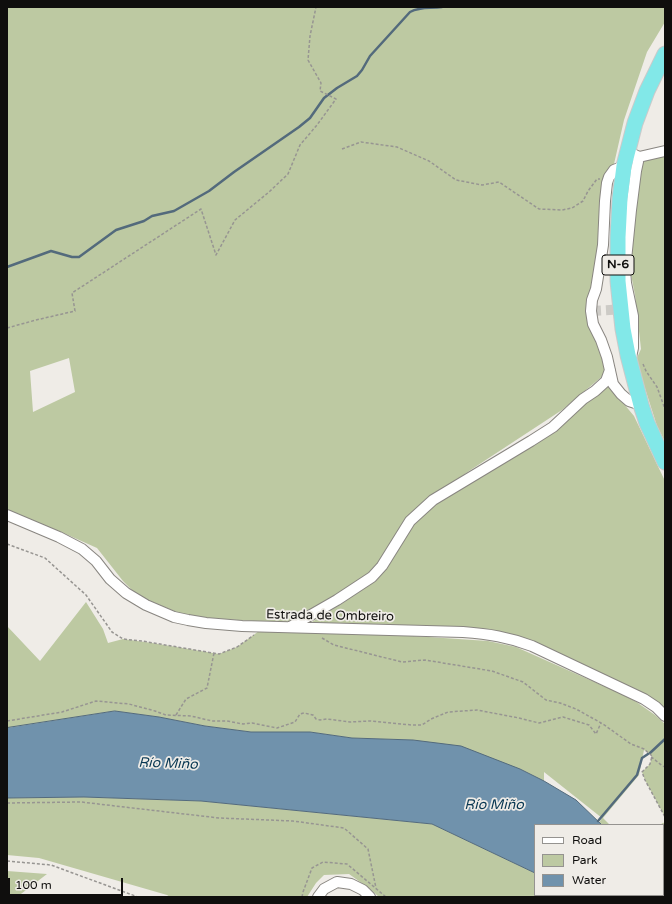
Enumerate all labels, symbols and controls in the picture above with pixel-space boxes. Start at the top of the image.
road number: N-6 [602,255,634,275]
street label: Estrada de Ombreiro [266,607,394,625]
water label: Río Miño [138,755,198,773]
water label: Río Miño [464,797,524,813]
legend [534,824,664,896]
text: Road [572,833,602,847]
text: Park [572,853,598,867]
scale bar [10,870,125,896]
text: Water [572,873,606,887]
text: 100 m [15,878,52,892]

